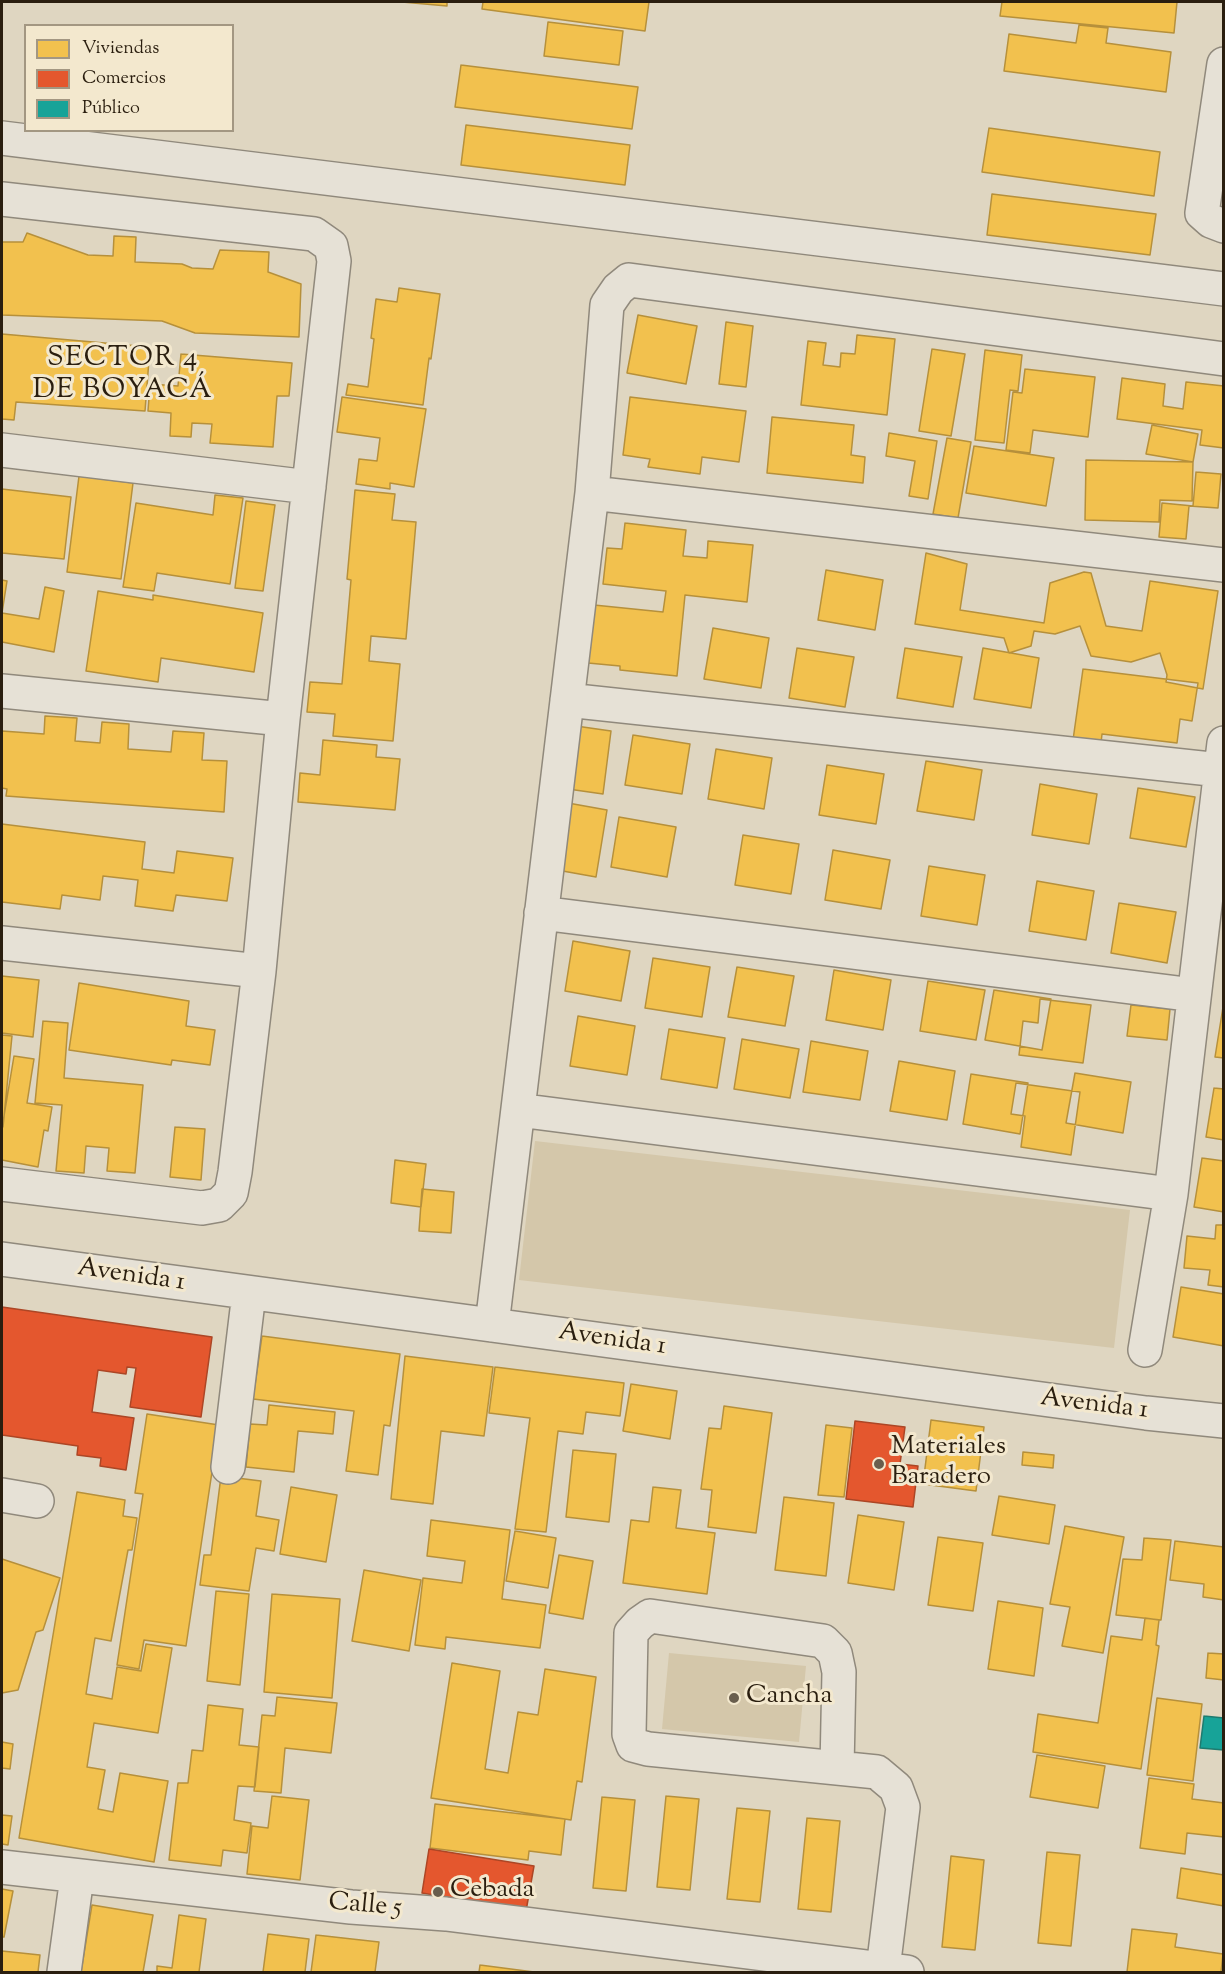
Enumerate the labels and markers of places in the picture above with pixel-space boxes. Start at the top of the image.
place label: Materiales Baradero [891,1433,1006,1494]
marker: Materiales Baradero [872,1457,886,1471]
place label: Cancha [746,1682,833,1714]
marker: Cancha [727,1691,741,1705]
place label: Cebada [450,1876,535,1908]
marker: Cebada [431,1885,445,1899]

